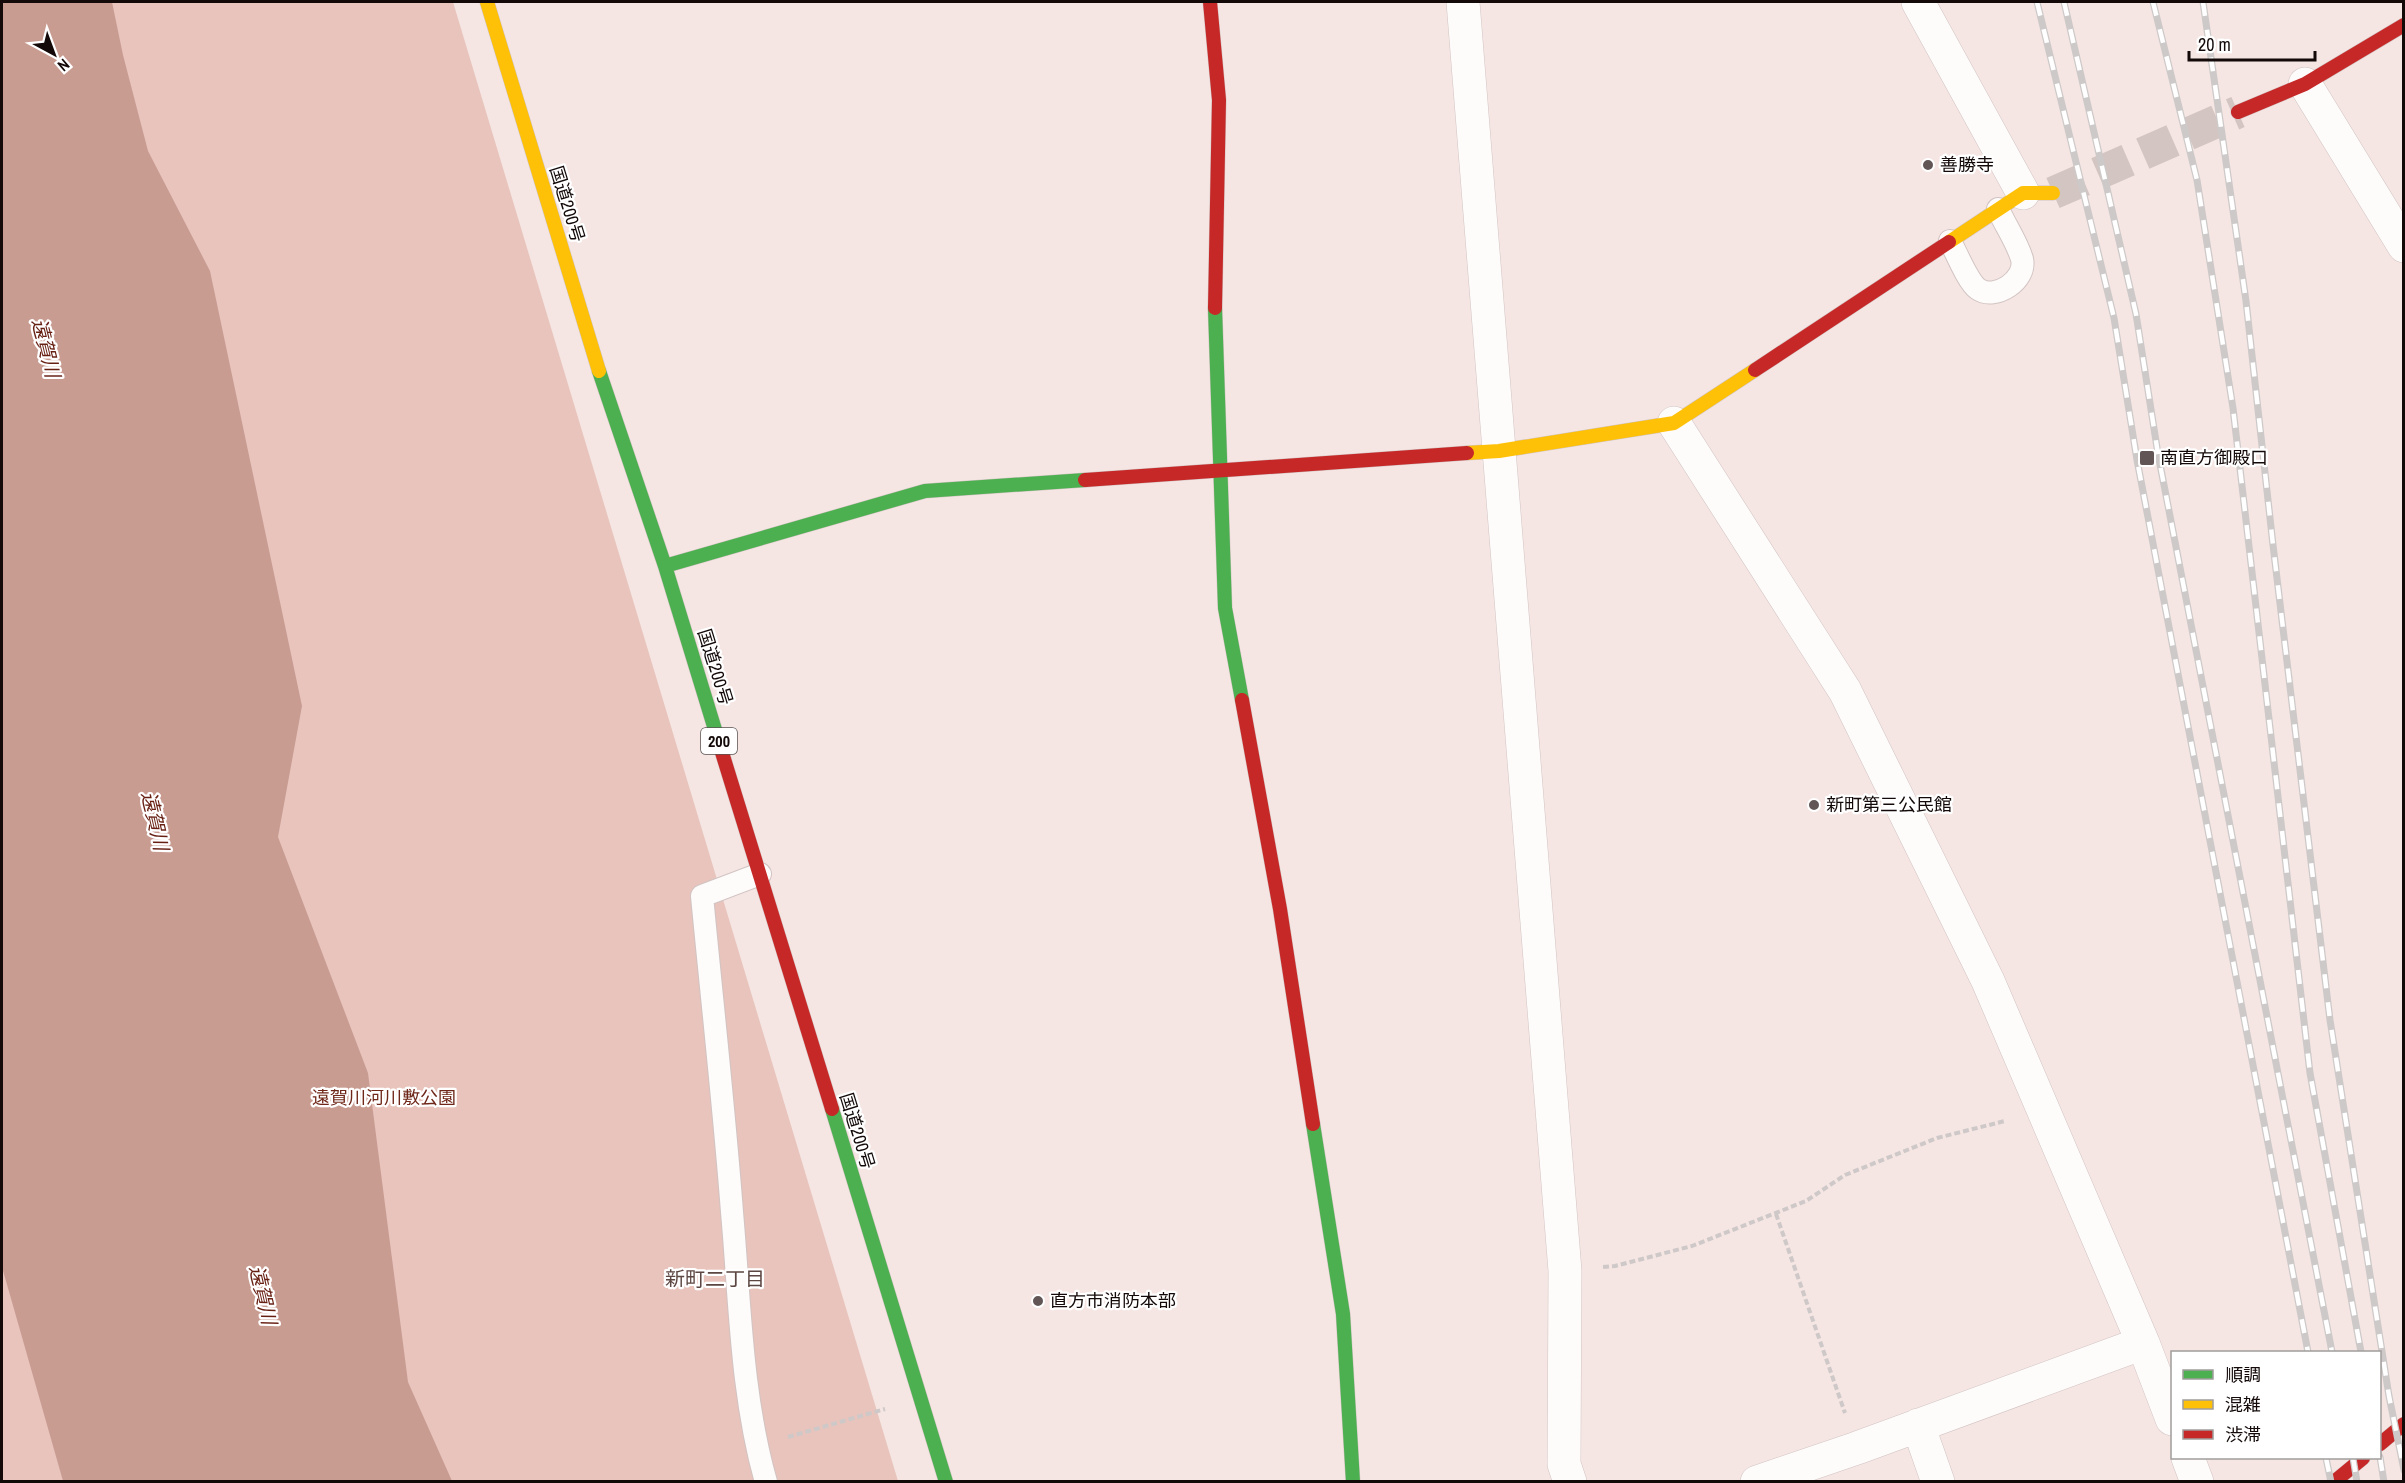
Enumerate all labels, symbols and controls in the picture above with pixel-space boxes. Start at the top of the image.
north arrow [24,24,84,84]
scale bar [2189,24,2315,62]
text: 20 m [2198,32,2231,57]
text: N [53,54,75,77]
place label: 善勝寺 [1940,152,1994,177]
marker: 善勝寺 [1921,158,1935,172]
street label: 国道200号 [544,163,591,245]
water label: 遠賀川 [26,316,67,382]
place label: 南直方御殿口 [2160,445,2268,470]
marker: 南直方御殿口 [2138,449,2156,467]
street label: 国道200号 [692,626,739,708]
road number: 200 [701,728,737,754]
water label: 遠賀川 [136,789,176,855]
place label: 新町第三公民館 [1826,792,1952,817]
marker: 新町第三公民館 [1807,798,1821,812]
park label: 遠賀川河川敷公園 [312,1085,456,1110]
street label: 国道200号 [834,1090,881,1172]
water label: 遠賀川 [244,1263,284,1329]
district label: 新町二丁目 [665,1265,765,1292]
place label: 直方市消防本部 [1050,1288,1176,1313]
marker: 直方市消防本部 [1031,1294,1045,1308]
legend [2171,1351,2381,1459]
text: 順調 [2225,1362,2261,1387]
text: 混雑 [2225,1392,2261,1417]
text: 渋滞 [2225,1422,2261,1447]

